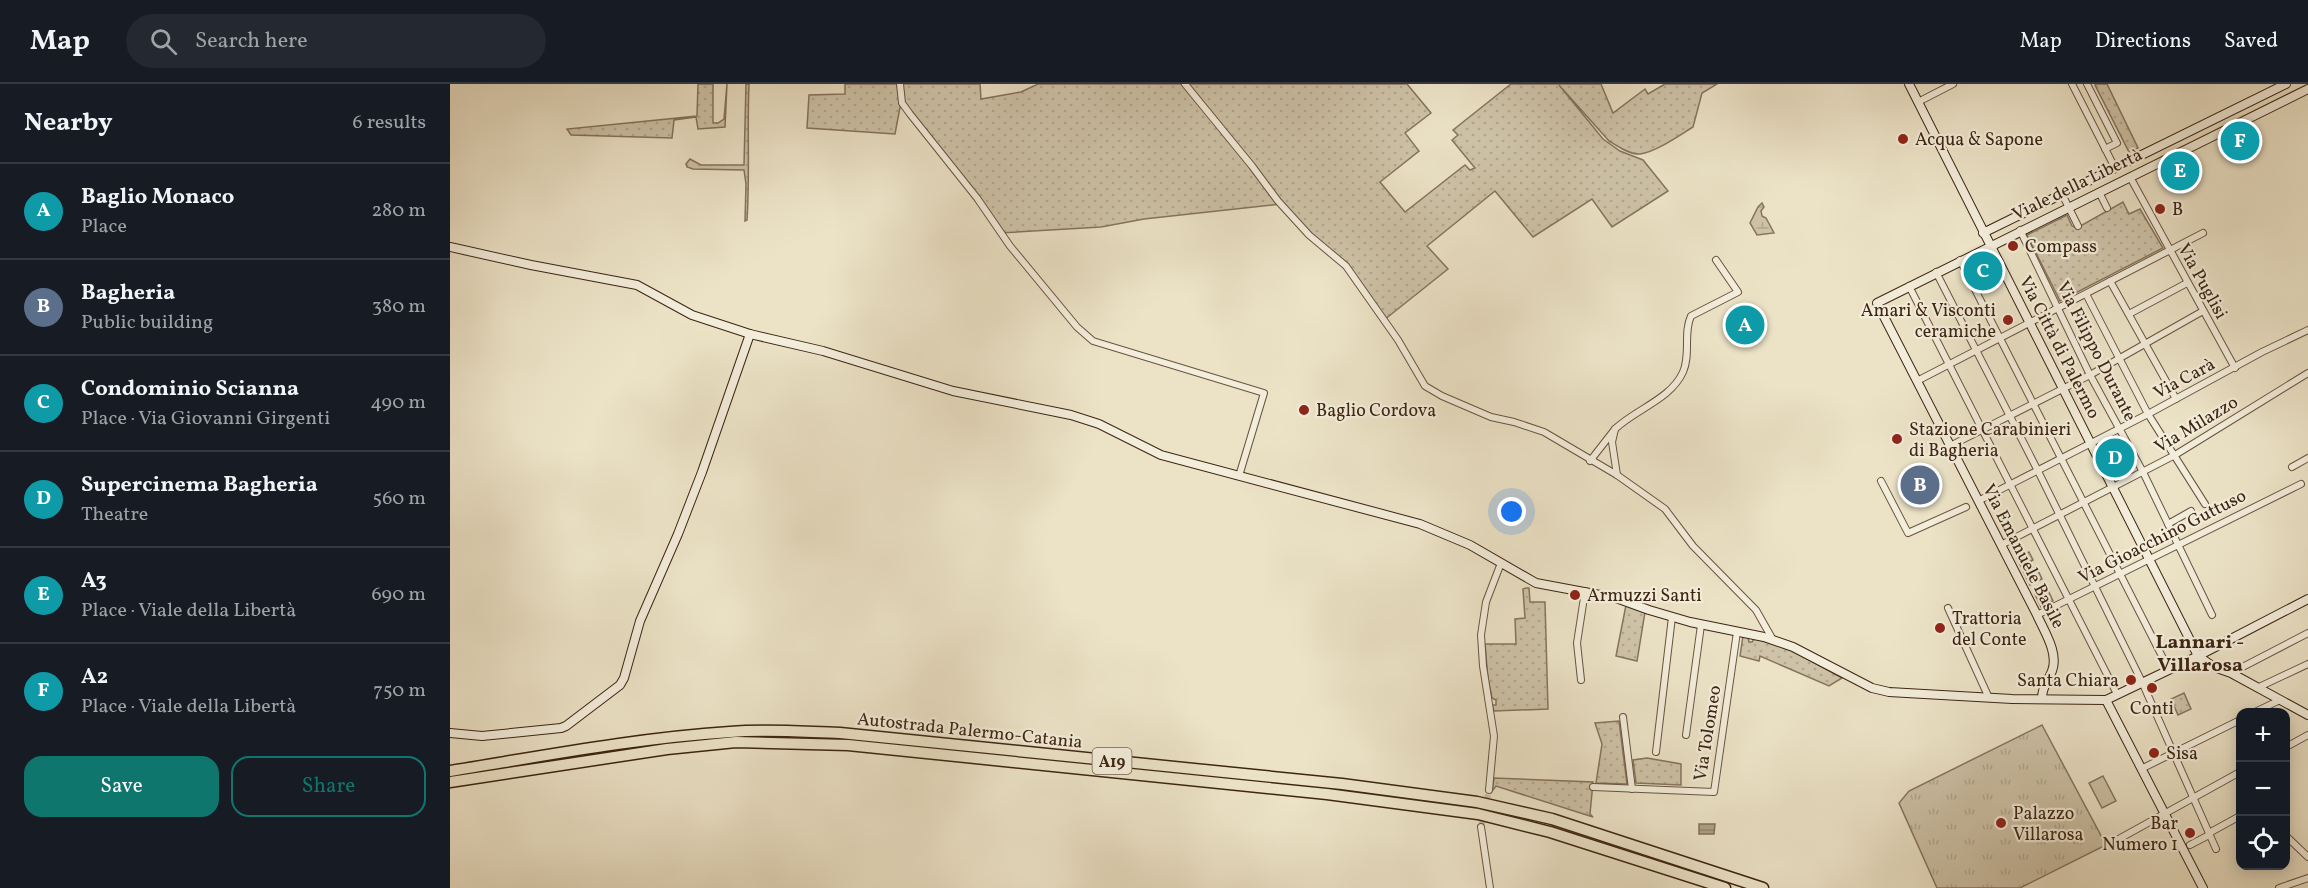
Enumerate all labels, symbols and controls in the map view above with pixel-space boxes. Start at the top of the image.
search box [126,14,546,68]
text: Map [30,22,90,61]
icon: search [147,25,180,58]
text: Search here [195,26,308,57]
text: Map [2020,27,2062,56]
text: Directions [2095,27,2191,56]
text: Saved [2224,27,2278,56]
text: Nearby [24,105,113,141]
text: 6 results [353,109,426,137]
pin: F [2220,118,2260,164]
place label: Acqua & Sapone [1915,128,2043,153]
marker: Acqua & Sapone [1896,132,1910,146]
street label: Viale della Libertà [2008,143,2147,228]
pin: E [2160,148,2200,194]
text: Baglio Monaco [81,182,234,213]
text: A [36,197,51,225]
text: 280 m [371,197,426,225]
place label: B [2172,198,2183,223]
marker: B [2153,202,2167,216]
text: Place [81,213,127,241]
place label: Compass [2025,235,2097,260]
marker: Compass [2006,239,2020,253]
street label: Via Puglisi [2171,239,2233,324]
pin: C [1964,248,2002,294]
street label: Via Città di Palermo [2012,272,2105,423]
street label: Via Filippo Durante [2050,277,2142,426]
text: Bagheria [81,278,175,309]
text: B [37,293,50,321]
text: 380 m [372,293,426,321]
place label: Amari & Visconti ceramiche [1861,299,1996,345]
pin: A [1726,302,1764,348]
text: Public building [81,309,213,337]
marker: Amari & Visconti ceramiche [2001,313,2015,327]
street label: Via Carà [2149,353,2220,406]
text: Condominio Scianna [81,374,299,405]
text: C [37,389,50,417]
text: 490 m [370,389,426,417]
street label: Via Milazzo [2150,390,2243,460]
place label: Baglio Cordova [1316,399,1436,424]
marker: Baglio Cordova [1297,403,1311,417]
text: Place · Via Giovanni Girgenti [81,405,330,433]
place label: Stazione Carabinieri di Bagheria [1909,418,2071,464]
marker: Stazione Carabinieri di Bagheria [1890,432,1904,446]
pin: D [2096,436,2134,481]
pin: B [1900,462,1940,508]
text: Supercinema Bagheria [81,470,318,501]
street label: Via Emanuele Basile [1975,480,2070,633]
street label: Via Gioacchino Guttuso [2074,484,2251,591]
text: D [36,485,51,513]
text: 560 m [373,485,426,513]
your location [1497,497,1526,526]
text: Theatre [81,501,148,529]
text: A3 [81,566,107,597]
text: E [37,581,50,609]
text: 690 m [371,581,426,609]
place label: Armuzzi Santi [1587,584,1702,609]
marker: Armuzzi Santi [1568,588,1582,602]
text: Place · Viale della Libertà [81,597,296,625]
place label: Trattoria del Conte [1952,607,2026,653]
marker: Trattoria del Conte [1933,621,1947,635]
district label: Lannari - Villarosa [2156,629,2245,680]
text: A2 [81,662,108,693]
place label: Santa Chiara [2017,669,2119,694]
marker: Santa Chiara [2124,673,2138,687]
text: F [38,677,49,705]
text: 750 m [373,677,426,705]
marker: Conti [2145,681,2159,695]
street label: Via Tolomeo [1689,684,1728,783]
text: Place · Viale della Libertà [81,693,296,721]
place label: Conti [2130,697,2174,722]
street label: Autostrada Palermo-Catania [856,707,1084,756]
map controls [2236,708,2290,870]
button: + [2236,708,2290,762]
place label: Sisa [2166,742,2198,767]
marker: Sisa [2147,746,2161,760]
road number: A19 [1092,748,1132,774]
button: Save [24,756,219,817]
button: Share [231,756,426,817]
button: − [2236,762,2290,816]
place label: Palazzo Villarosa [2013,802,2083,848]
place label: Bar Numero 1 [2102,812,2178,858]
marker: Palazzo Villarosa [1994,816,2008,830]
button: locate [2236,816,2290,870]
marker: Bar Numero 1 [2183,826,2197,840]

